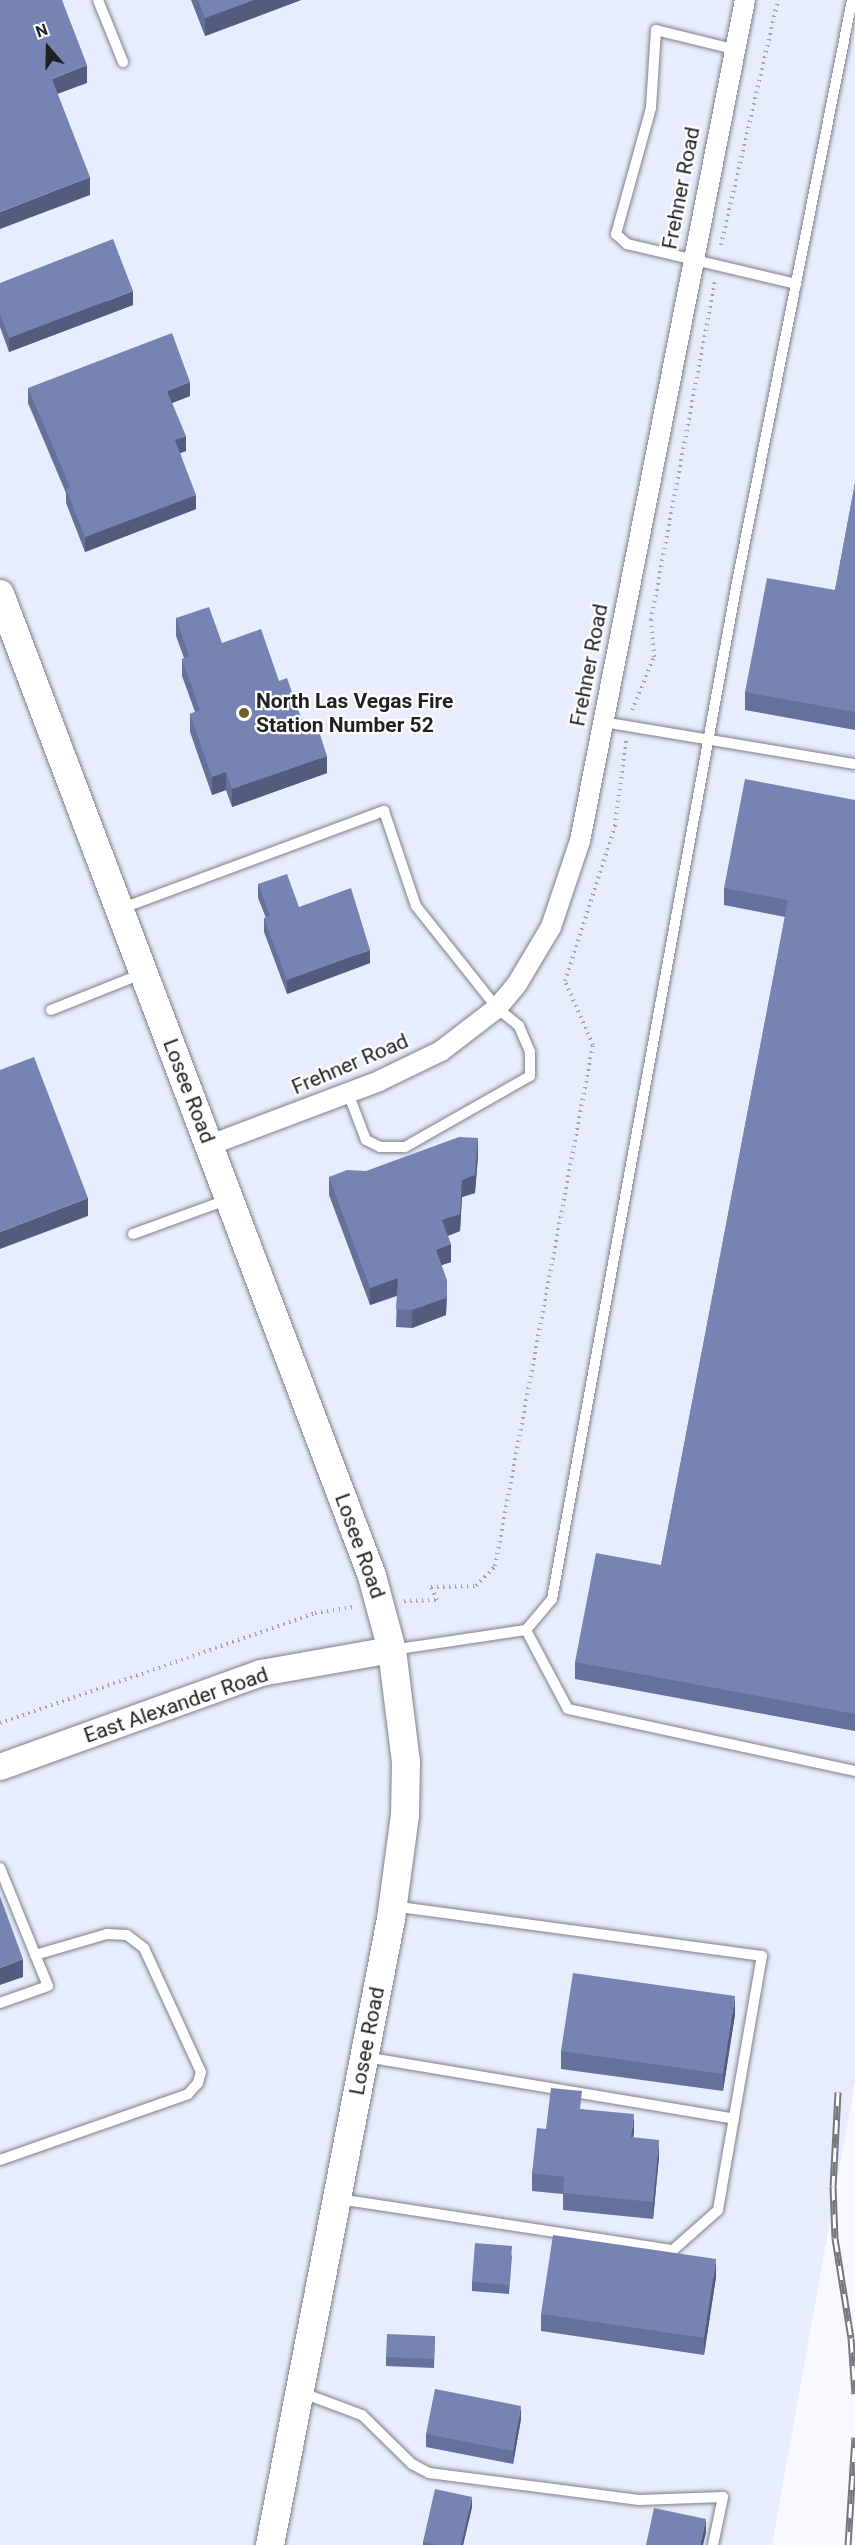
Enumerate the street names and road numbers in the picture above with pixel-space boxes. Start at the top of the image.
street label: Frehner Road [657,125,705,251]
street label: Frehner Road [565,602,613,728]
street label: Frehner Road [288,1028,412,1100]
street label: Losee Road [158,1035,220,1147]
street label: Losee Road [329,1490,391,1602]
street label: East Alexander Road [81,1662,271,1748]
street label: Losee Road [344,1985,390,2097]

